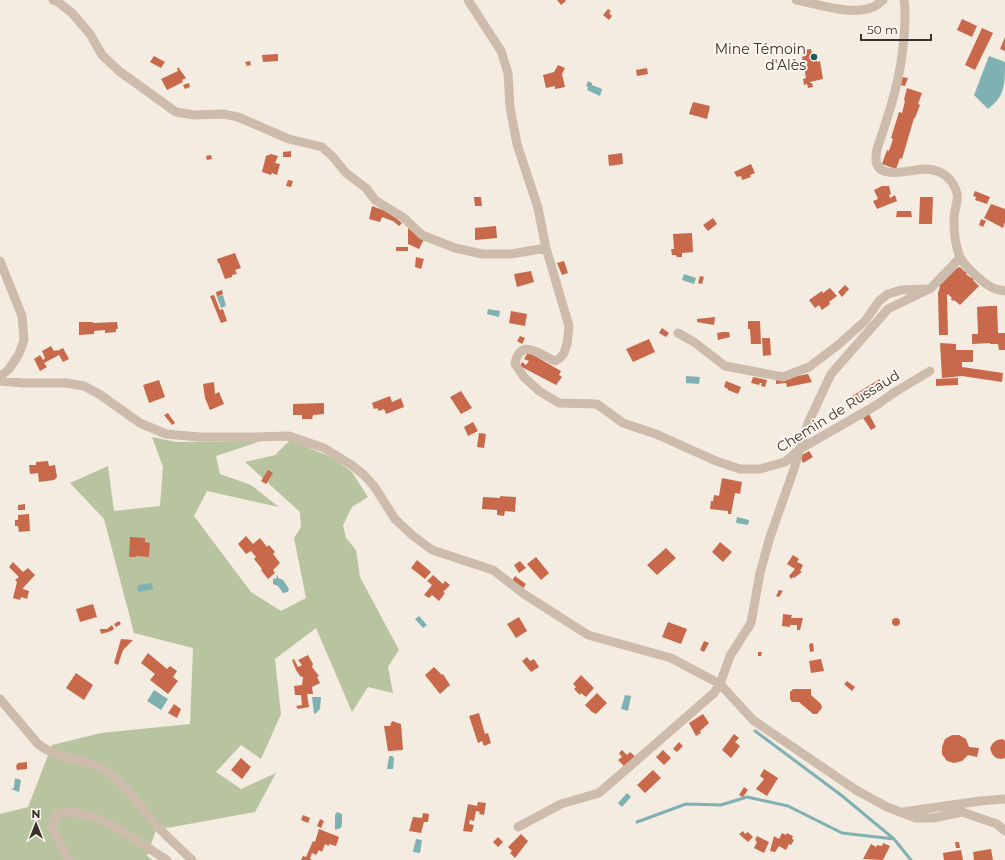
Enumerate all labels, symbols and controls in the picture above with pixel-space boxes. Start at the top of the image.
scale bar [861,16,931,42]
text: 50 m [867,22,898,37]
place label: Mine Témoin d'Alès [715,40,806,74]
marker: Mine Témoin d'Alès [809,52,819,62]
street label: Chemin de Russaud [773,366,903,456]
north arrow [16,804,56,844]
text: N [32,807,40,821]

